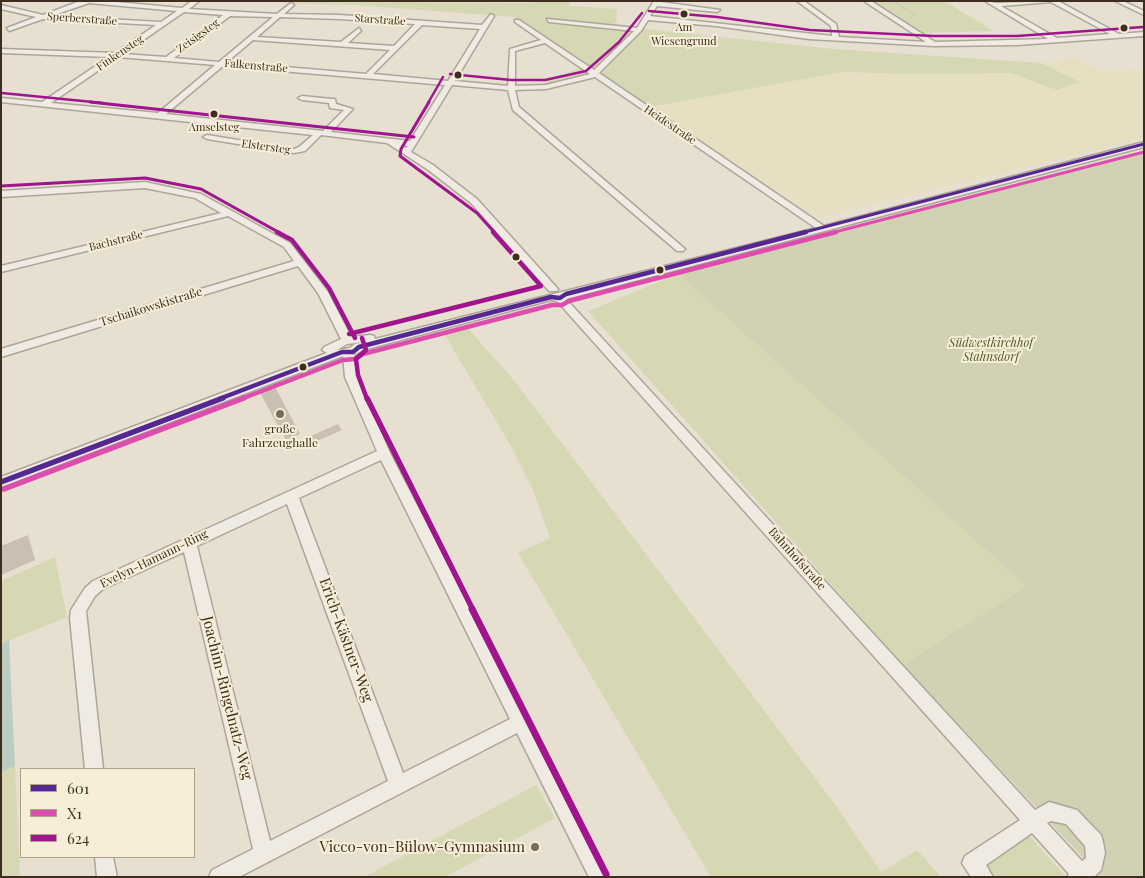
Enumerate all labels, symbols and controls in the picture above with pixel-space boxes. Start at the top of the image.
marker: Am Wiesengrund [679,9,689,19]
street label: Sperberstraße [46,10,118,28]
street label: Starstraße [354,12,406,28]
street label: Zeisigsteg [174,16,222,56]
place label: Am Wiesengrund [651,21,717,47]
unlabelled marker [1119,23,1129,33]
street label: Finkensteg [94,32,146,74]
street label: Falkenstraße [224,57,288,75]
unlabelled marker [453,70,463,80]
street label: Heidestraße [641,103,699,147]
marker: Amselsteg [209,109,219,119]
place label: Amselsteg [189,121,239,135]
street label: Elstersteg [241,137,291,157]
street label: Bachstraße [88,228,144,254]
unlabelled marker [511,252,521,262]
unlabelled marker [655,265,665,275]
street label: Tschaikowskistraße [98,285,204,329]
park label: Südwestkirchhof Stahnsdorf [949,336,1033,364]
unlabelled marker [298,362,308,372]
marker: große Fahrzeughalle [274,408,286,420]
place label: große Fahrzeughalle [242,422,318,450]
street label: Bahnhofstraße [765,525,829,593]
street label: Evelyn-Hamann-Ring [98,527,210,591]
street label: Erich-Kästner-Weg [315,575,377,705]
street label: Joachim-Ringelnatz-Weg [198,614,256,782]
legend [20,768,195,858]
text: 601 [67,778,89,798]
text: X1 [67,803,82,823]
text: 624 [67,828,89,848]
place label: Vicco-von-Bülow-Gymnasium [320,838,525,856]
marker: Vicco-von-Bülow-Gymnasium [529,841,541,853]

